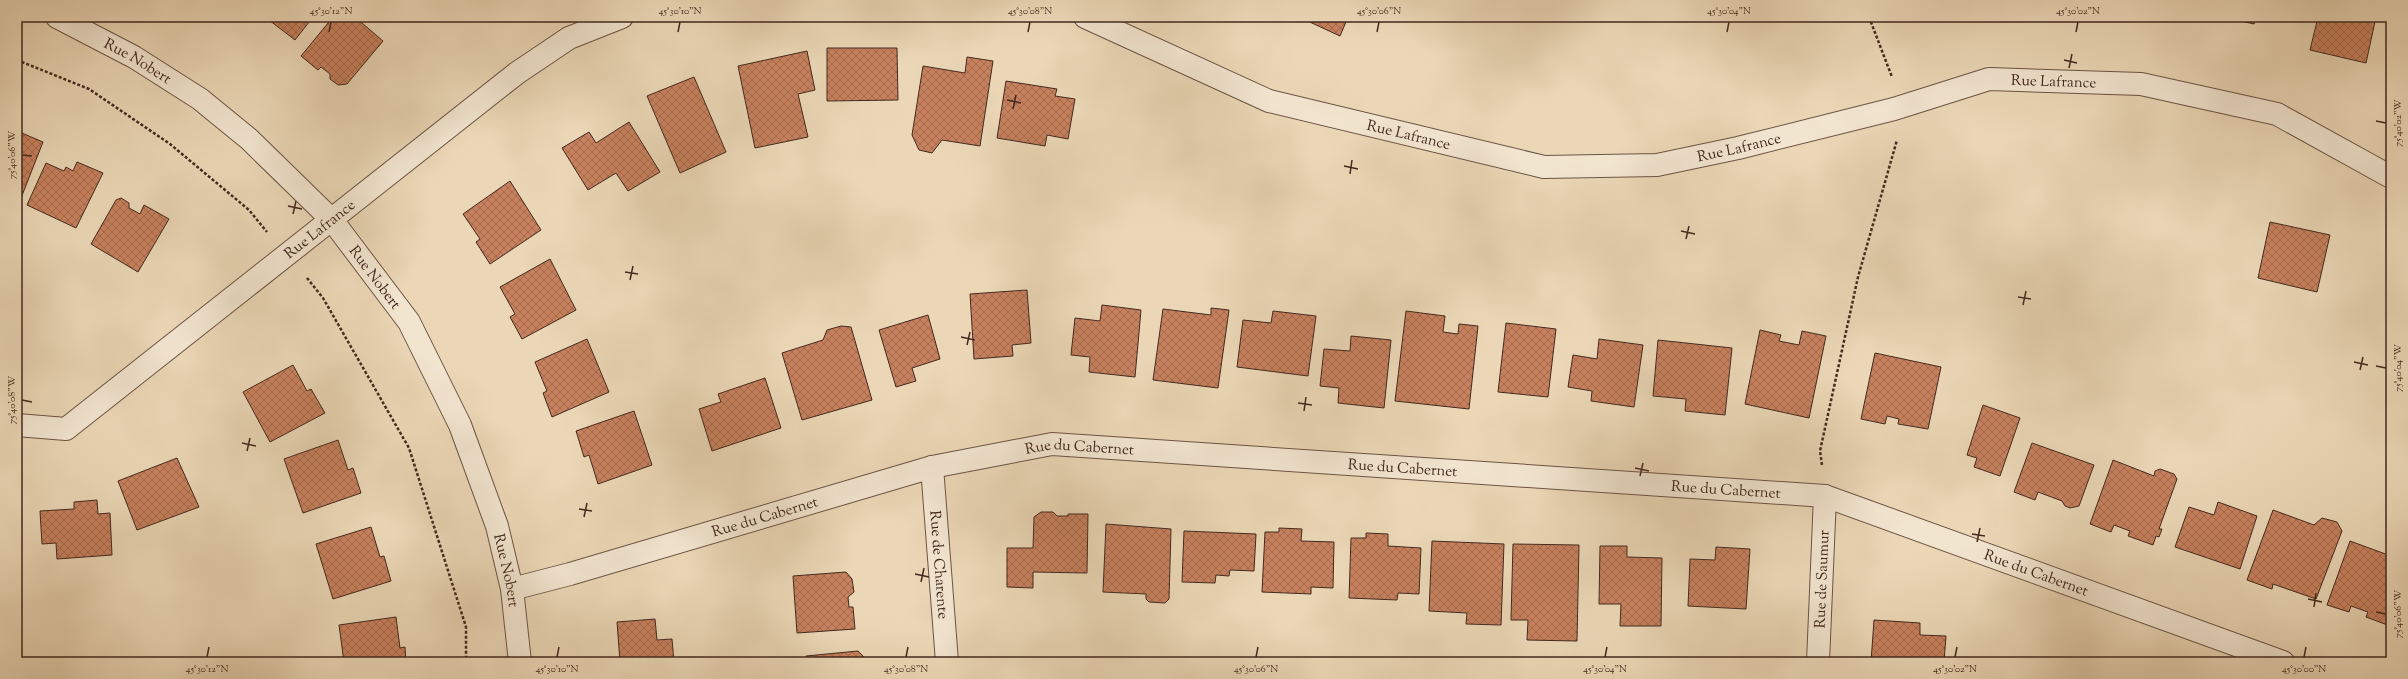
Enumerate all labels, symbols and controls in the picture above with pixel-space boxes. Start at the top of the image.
text: 45°30'12"N [310,4,352,19]
text: 45°30'10"N [658,4,702,19]
text: 45°30'08"N [1008,4,1052,19]
text: 45°30'06"N [1357,4,1401,19]
text: 45°30'04"N [1707,4,1751,19]
text: 45°30'02"N [2056,4,2100,19]
street label: Rue Nobert [100,34,175,90]
street label: Rue Lafrance [2011,71,2097,95]
text: 75°40'02"W [2391,99,2406,147]
street label: Rue Lafrance [1364,116,1452,156]
street label: Rue Lafrance [1695,129,1783,168]
text: 75°40'06"W [5,131,20,179]
street label: Rue Lafrance [280,195,360,265]
street label: Rue Nobert [343,242,405,314]
text: 75°40'04"W [2391,344,2406,392]
text: 75°40'08"W [5,376,20,424]
street label: Rue du Cabernet [1023,435,1135,461]
street label: Rue du Cabernet [1347,455,1458,483]
street label: Rue du Cabernet [1670,477,1781,505]
street label: Rue du Cabernet [710,492,821,543]
street label: Rue de Charente [923,510,953,620]
street label: Rue de Saumur [1810,529,1836,629]
street label: Rue Nobert [487,532,523,608]
street label: Rue du Cabernet [1981,545,2091,603]
text: 75°40'06"W [2391,590,2406,638]
text: 45°30'12"N [186,662,228,677]
text: 45°30'10"N [535,662,579,677]
text: 45°30'08"N [884,662,928,677]
text: 45°30'06"N [1234,662,1278,677]
text: 45°30'04"N [1583,662,1627,677]
text: 45°30'02"N [1933,662,1977,677]
text: 45°30'00"N [2282,662,2326,677]

